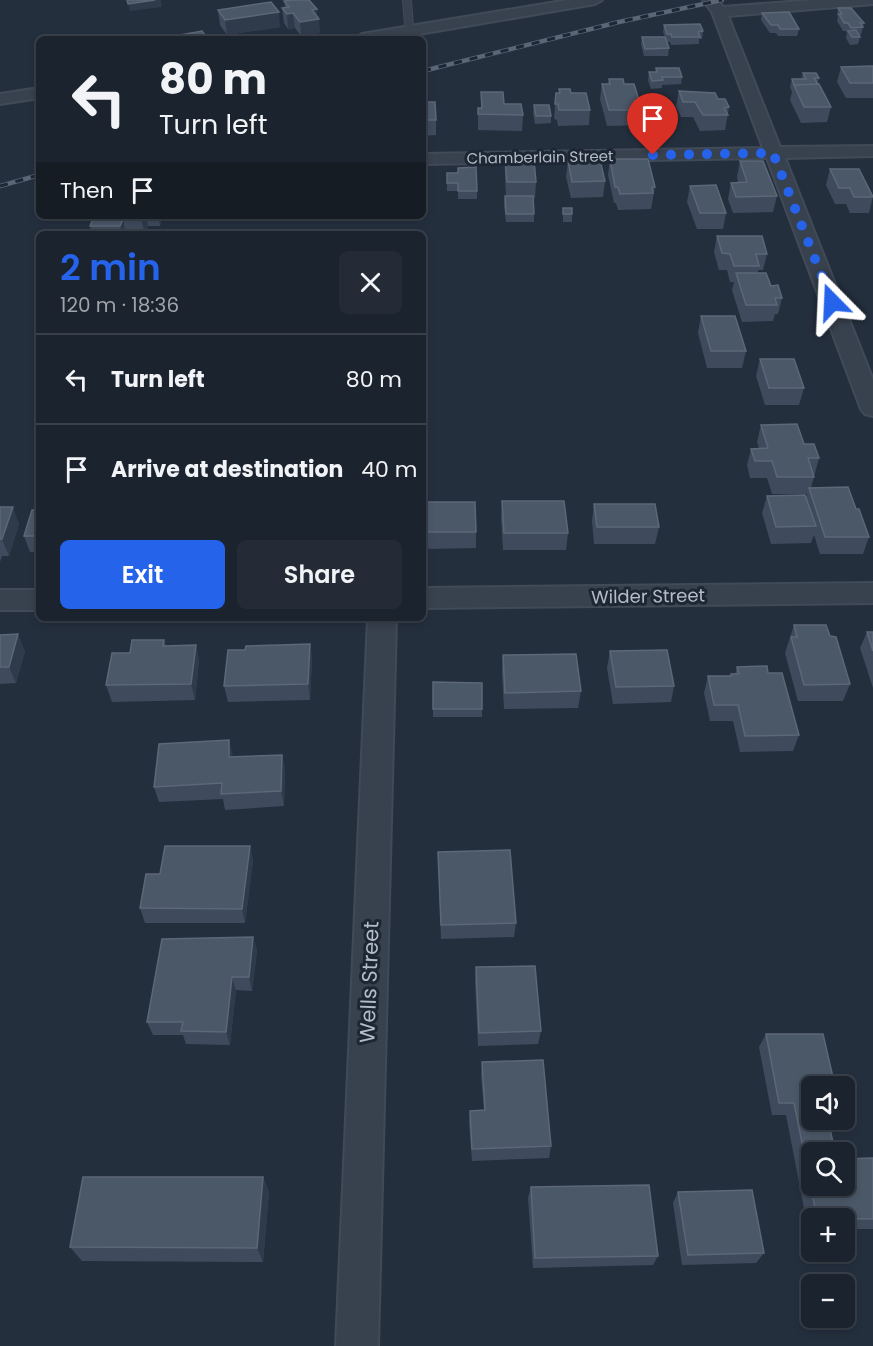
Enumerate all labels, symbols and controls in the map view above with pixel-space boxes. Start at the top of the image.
text: 80 m [159,50,267,109]
icon: left [60,60,138,138]
pin [627,93,678,155]
icon: arrive [636,102,669,135]
text: Turn left [159,106,268,143]
street label: Chamberlain Street [466,145,614,169]
icon: arrive [126,174,159,207]
text: Then [60,175,114,206]
text: 2 min [60,242,161,293]
button: close [339,251,402,314]
position arrow [800,270,864,334]
text: 120 m · 18:36 [60,291,179,319]
icon: left [60,363,93,396]
text: Turn left [111,364,205,395]
text: 80 m [346,364,402,395]
icon: arrive [60,453,93,486]
text: Arrive at destination [111,454,343,485]
text: 40 m [361,454,417,485]
button: Exit [60,540,225,609]
button: Share [237,540,402,609]
street label: Wilder Street [591,583,705,609]
street label: Wells Street [352,921,386,1043]
map controls [801,1076,855,1328]
button: sound [801,1076,855,1130]
button: search [801,1142,855,1196]
button: + [801,1208,855,1262]
button: − [801,1274,855,1328]

